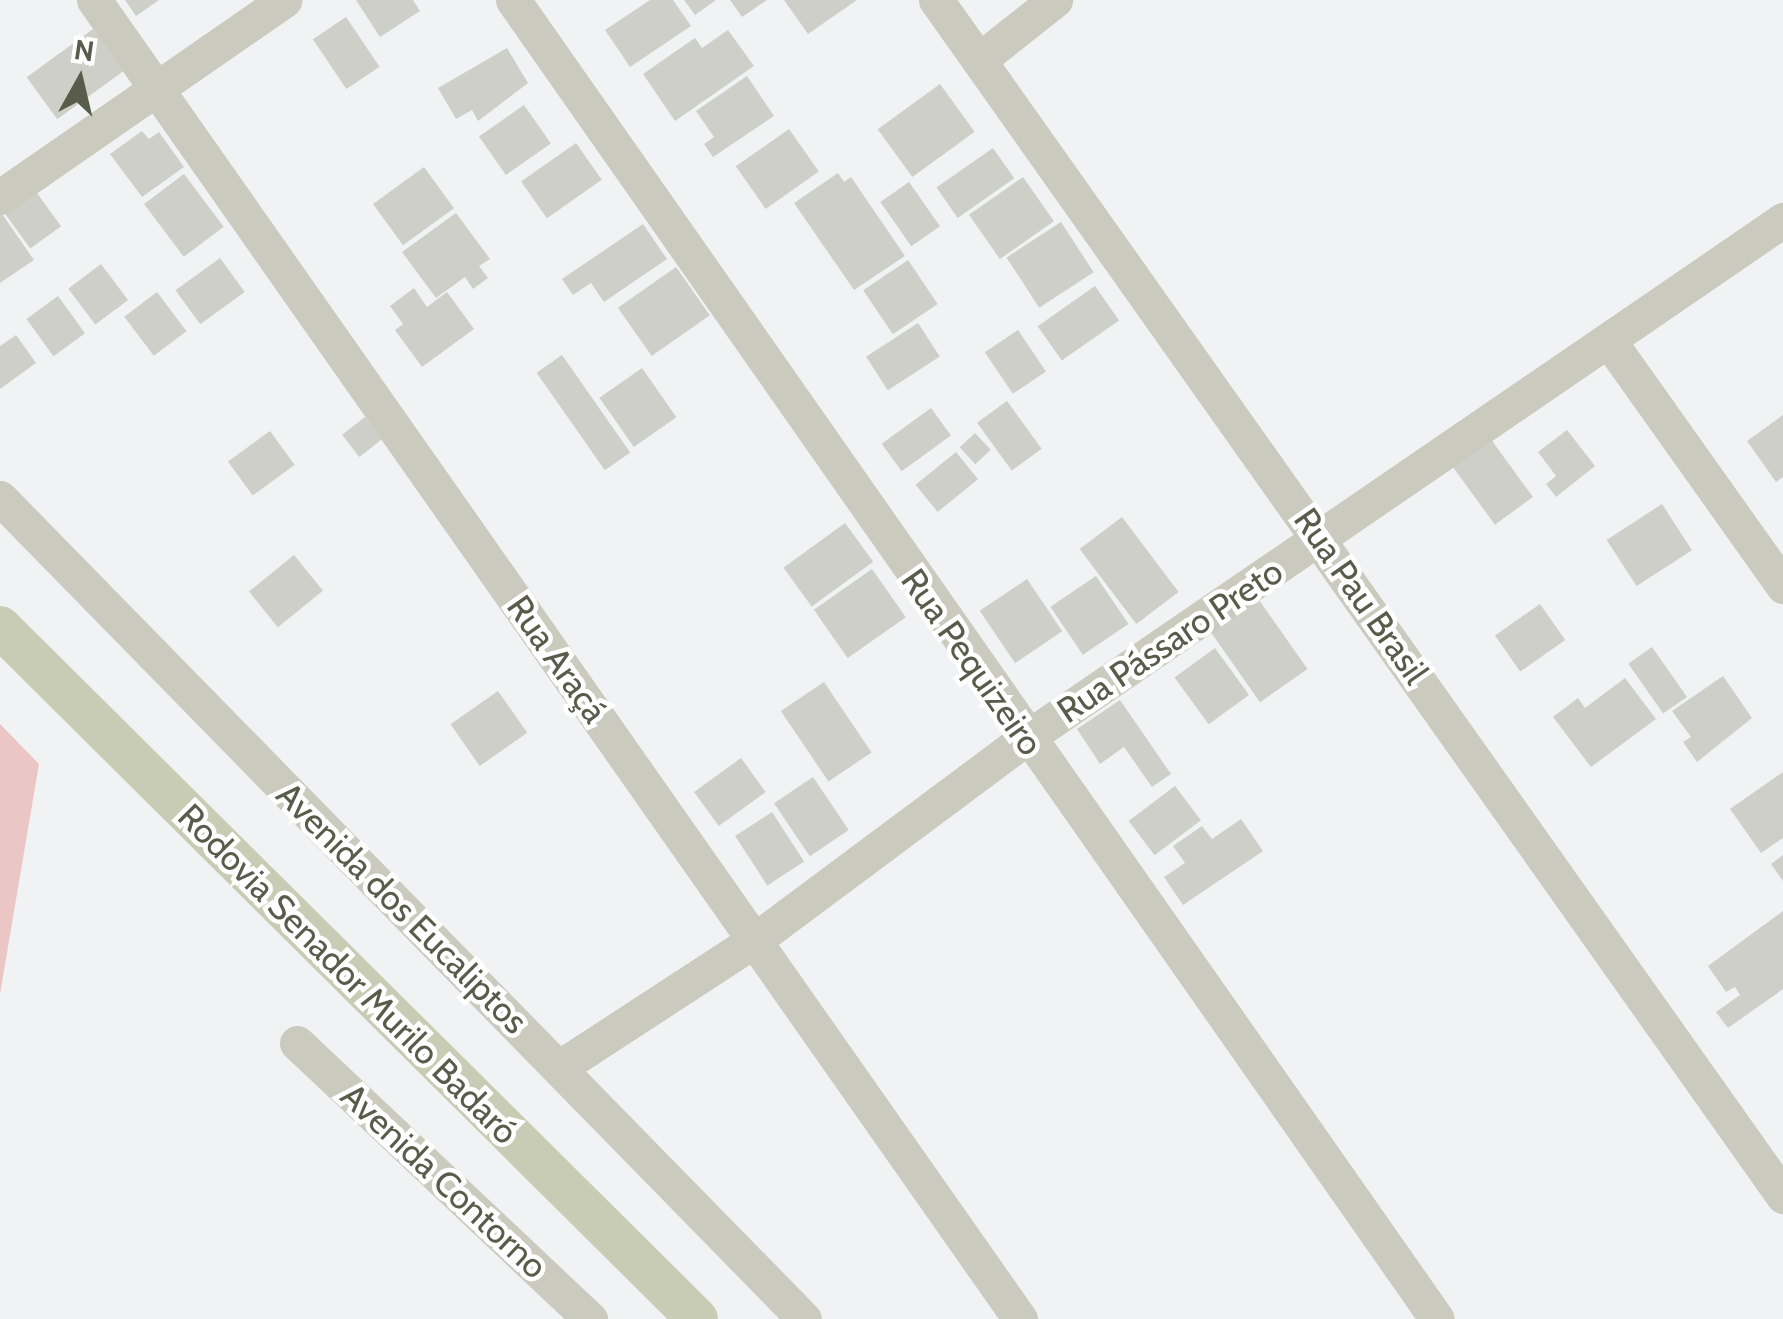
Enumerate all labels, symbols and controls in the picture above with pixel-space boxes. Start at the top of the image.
north arrow [30,30,130,130]
text: N [72,32,96,69]
street label: Rua Pau Brasil [1285,500,1437,692]
street label: Rua Pássaro Preto [1049,550,1291,732]
street label: Rua Pequizeiro [892,561,1052,763]
street label: Rua Araçá [498,587,616,731]
street label: Avenida dos Eucaliptos [268,774,536,1042]
street label: Rodovia Senador Murilo Badaró [169,795,527,1153]
street label: Avenida Contorno [332,1075,556,1287]

